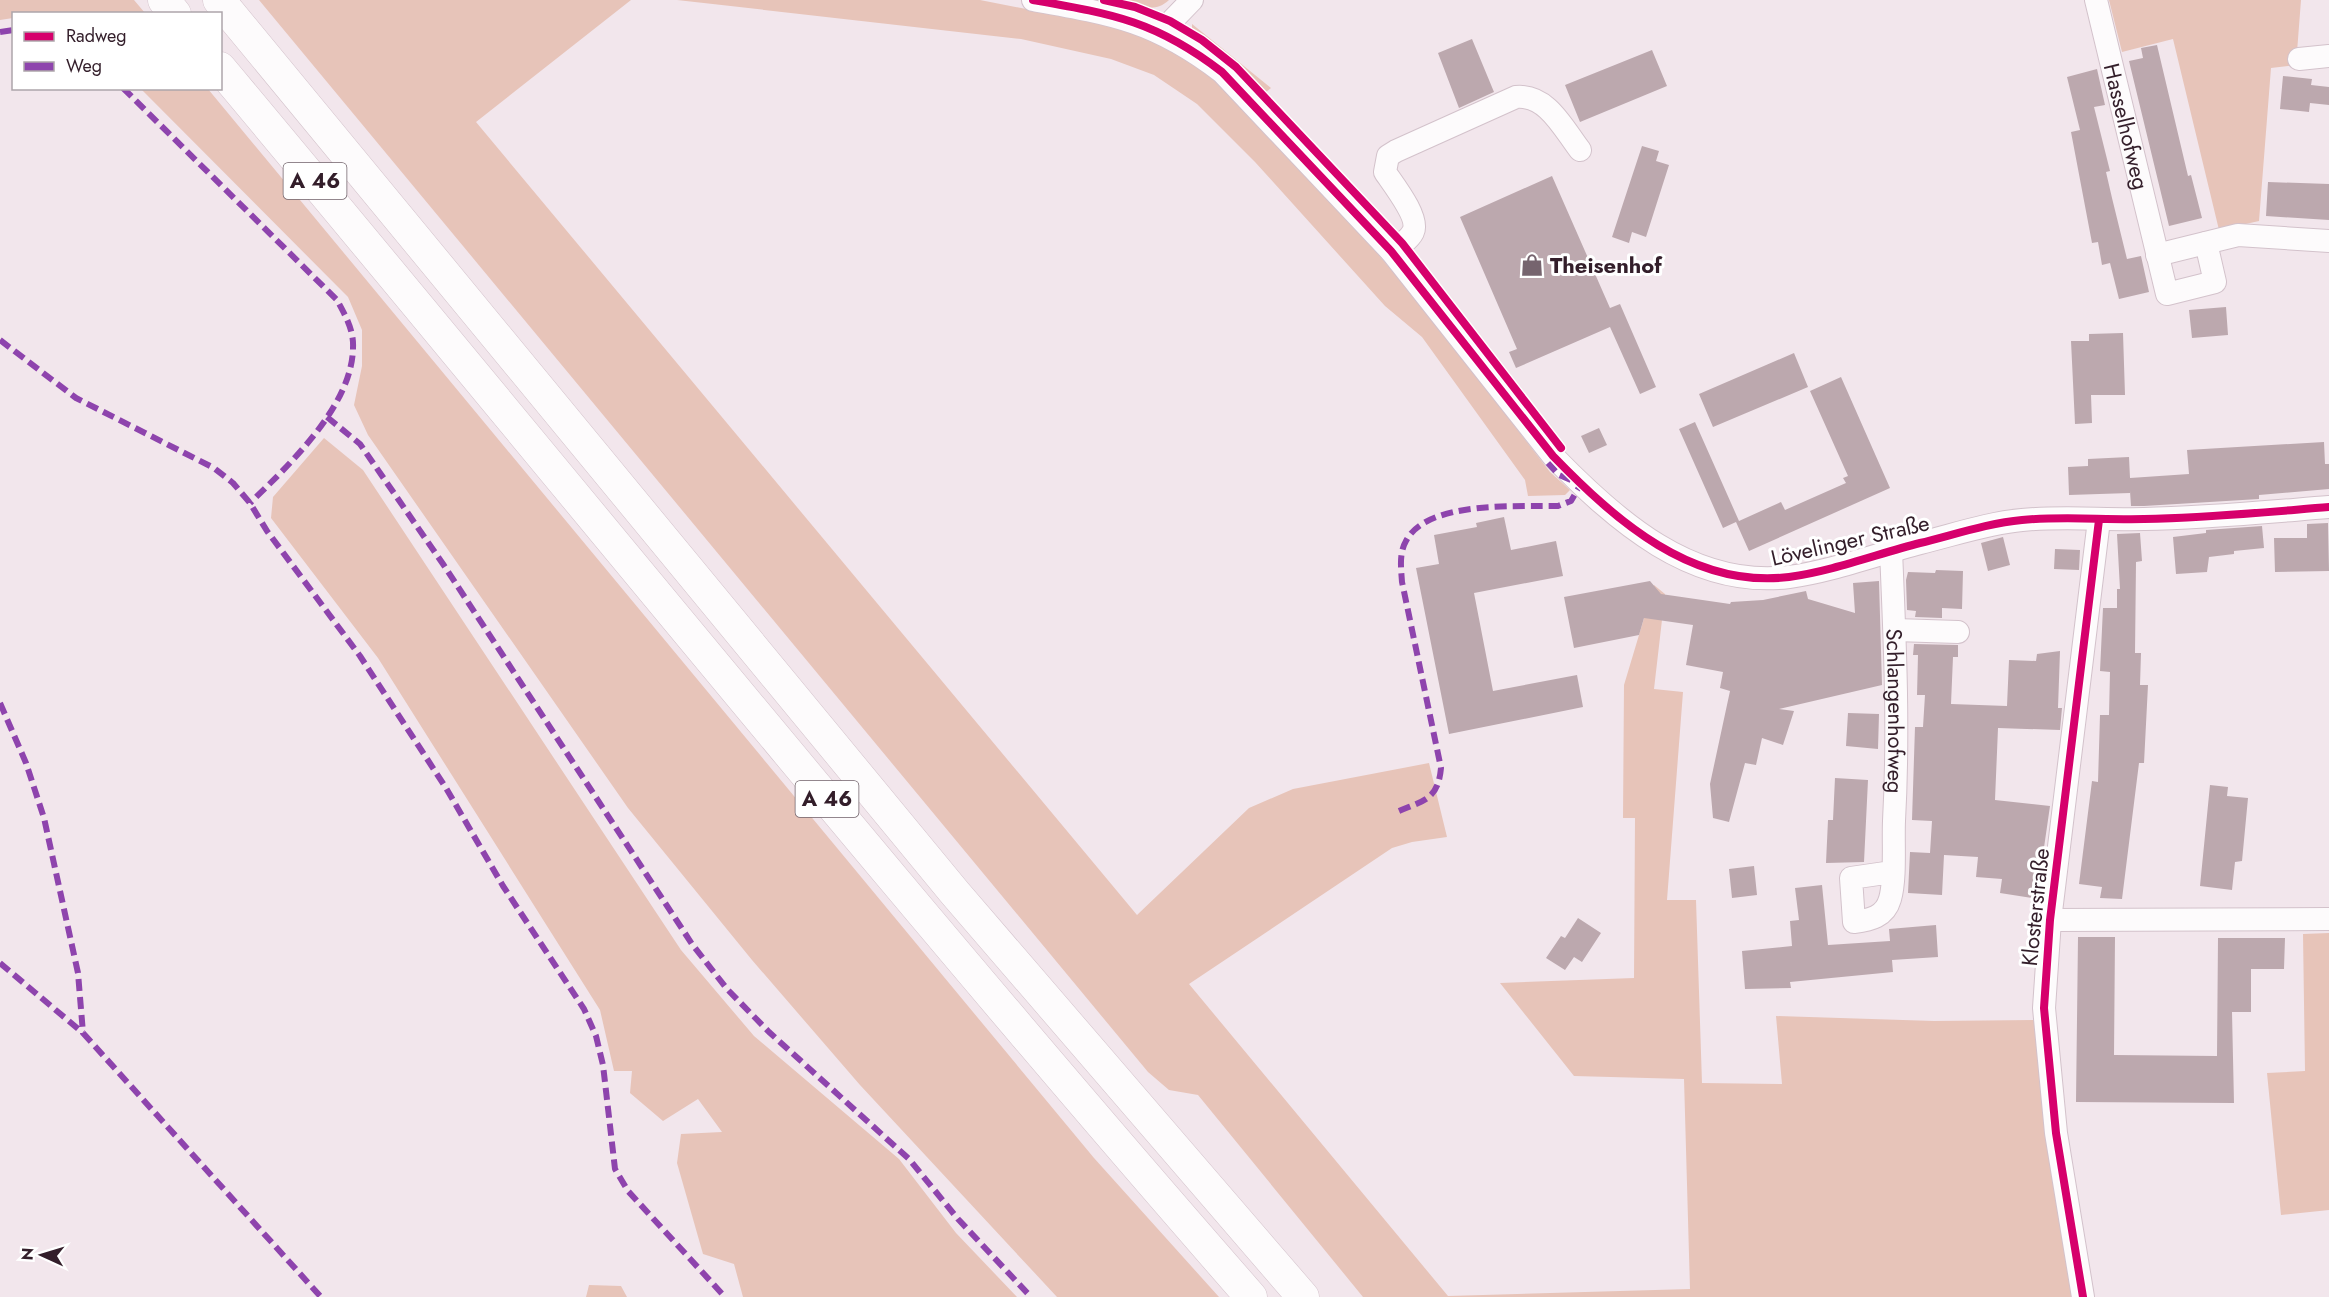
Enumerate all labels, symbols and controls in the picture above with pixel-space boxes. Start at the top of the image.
legend [12,12,222,90]
text: Radweg [66,23,127,49]
text: Weg [66,53,102,79]
street label: Hasselhofweg [2096,60,2157,193]
road number: A 46 [284,163,346,199]
place label: Theisenhof [1550,249,1663,281]
shop icon: Theisenhof [1519,252,1545,278]
street label: Lövelinger Straße [1768,506,1932,574]
street label: Schlangenhofweg [1878,628,1912,794]
road number: A 46 [796,781,858,817]
street label: Klosterstraße [2013,846,2057,968]
north arrow [12,1225,72,1285]
text: N [16,1247,39,1261]

